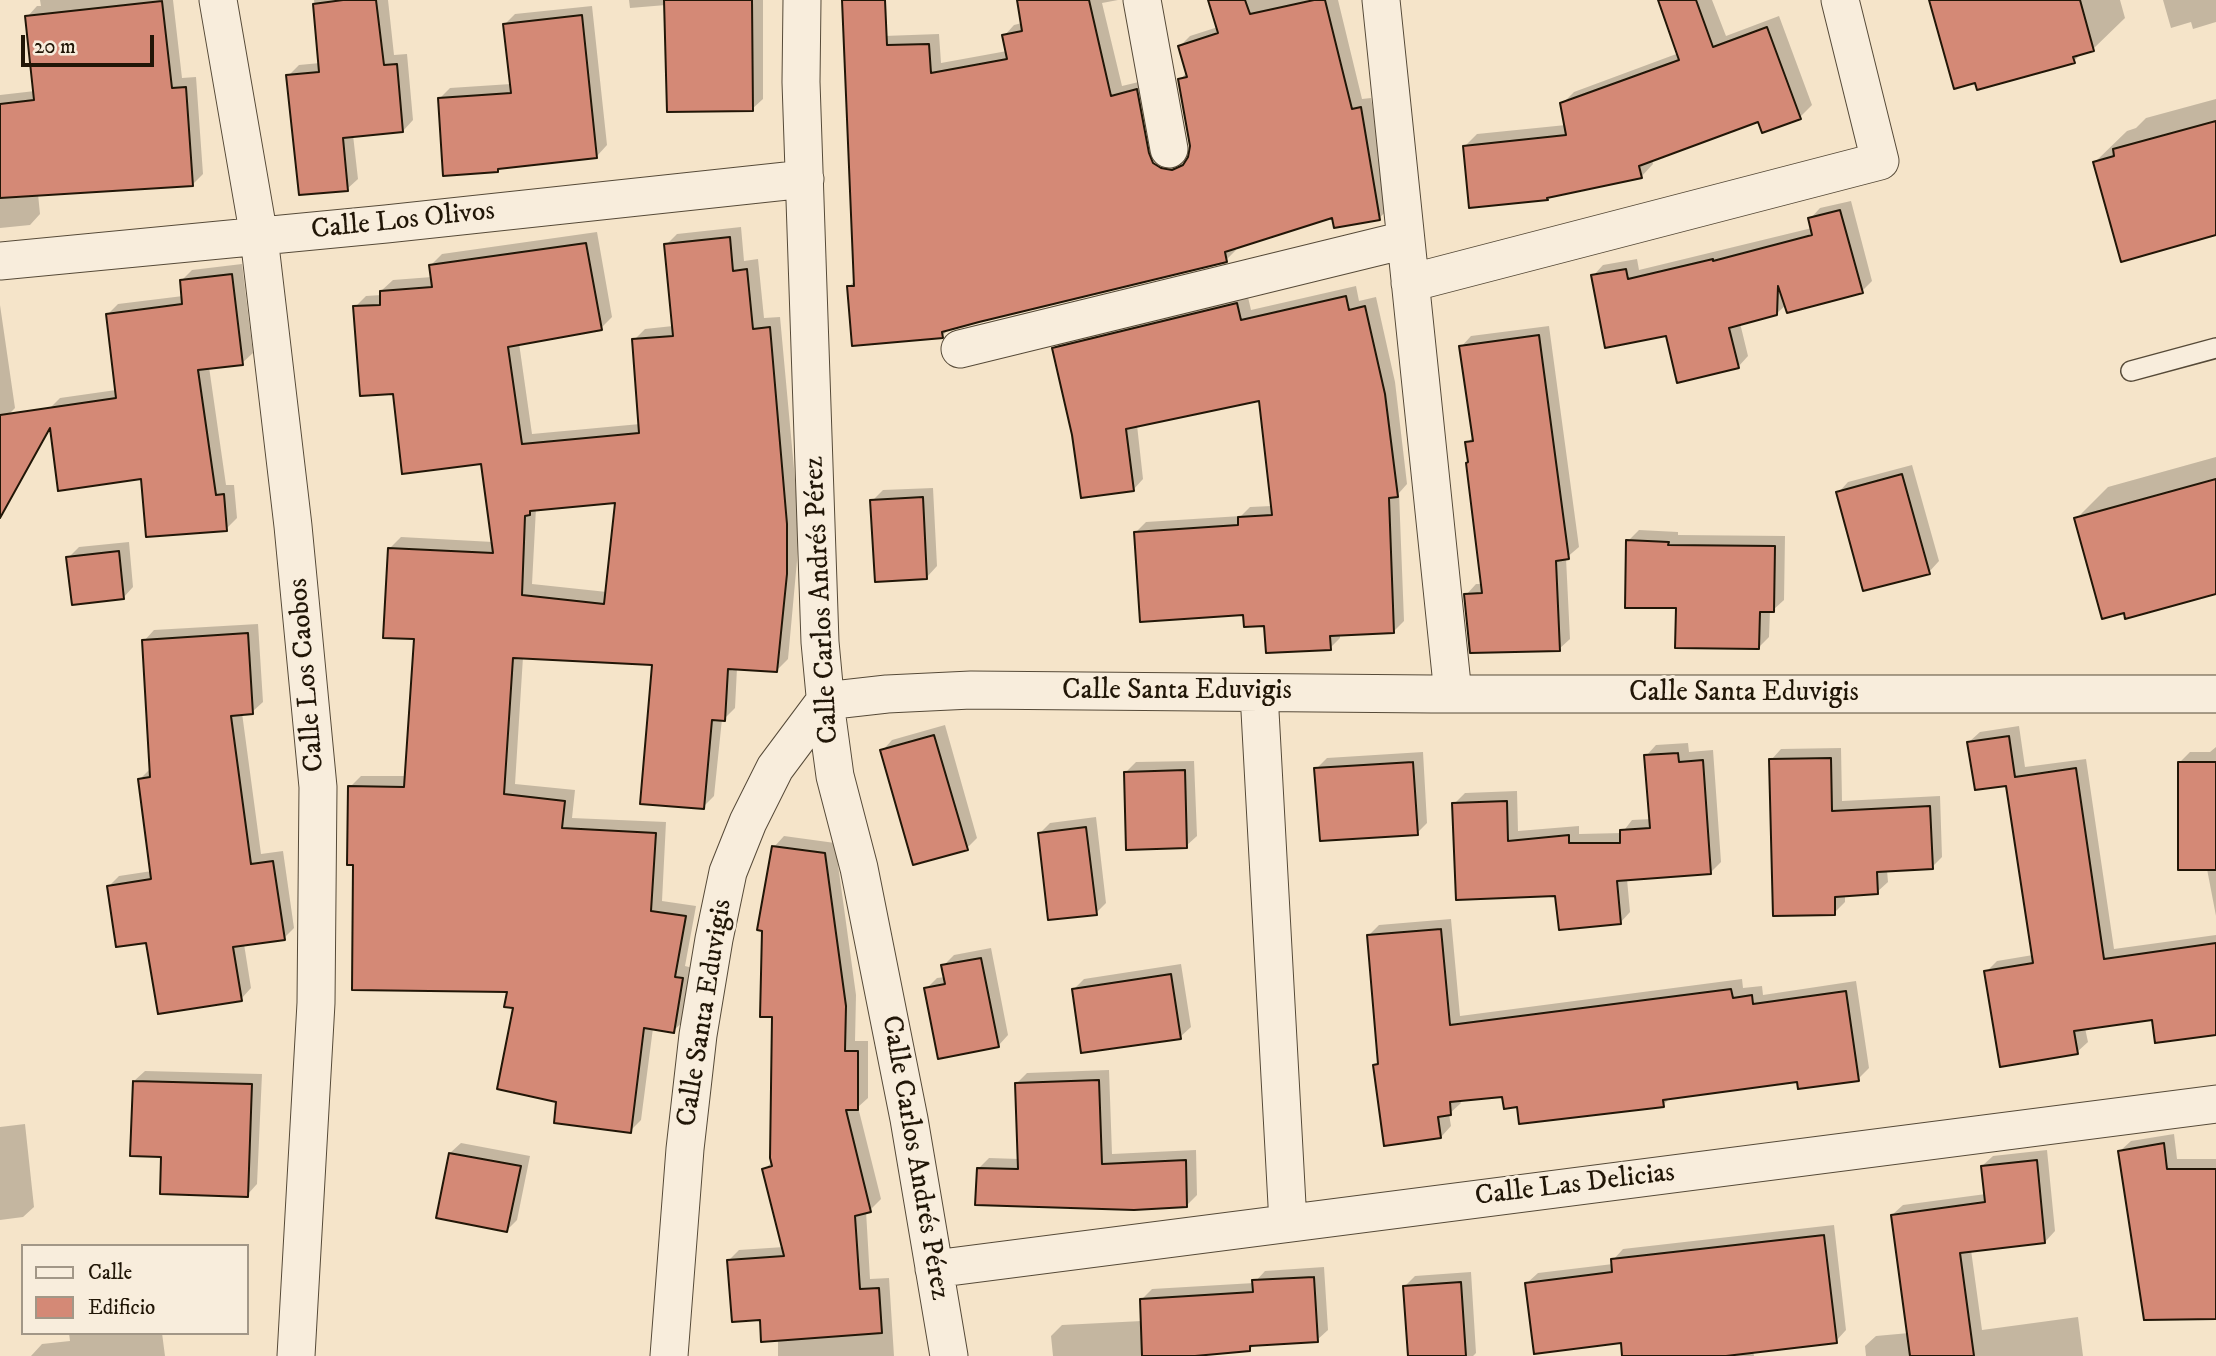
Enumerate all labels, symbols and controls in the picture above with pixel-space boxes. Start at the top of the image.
scale bar [24,21,158,65]
text: 20 m [34,34,76,60]
street label: Calle Los Olivos [310,196,496,248]
street label: Calle Carlos Andrés Pérez [799,455,847,745]
street label: Calle Los Caobos [283,577,333,773]
street label: Calle Santa Eduvigis [1062,675,1292,709]
street label: Calle Santa Eduvigis [1629,677,1859,711]
street label: Calle Santa Eduvigis [671,897,741,1129]
street label: Calle Carlos Andrés Pérez [872,1013,956,1303]
street label: Calle Las Delicias [1473,1157,1677,1215]
legend [21,1244,248,1335]
text: Calle [88,1260,132,1286]
text: Edificio [88,1295,155,1321]

